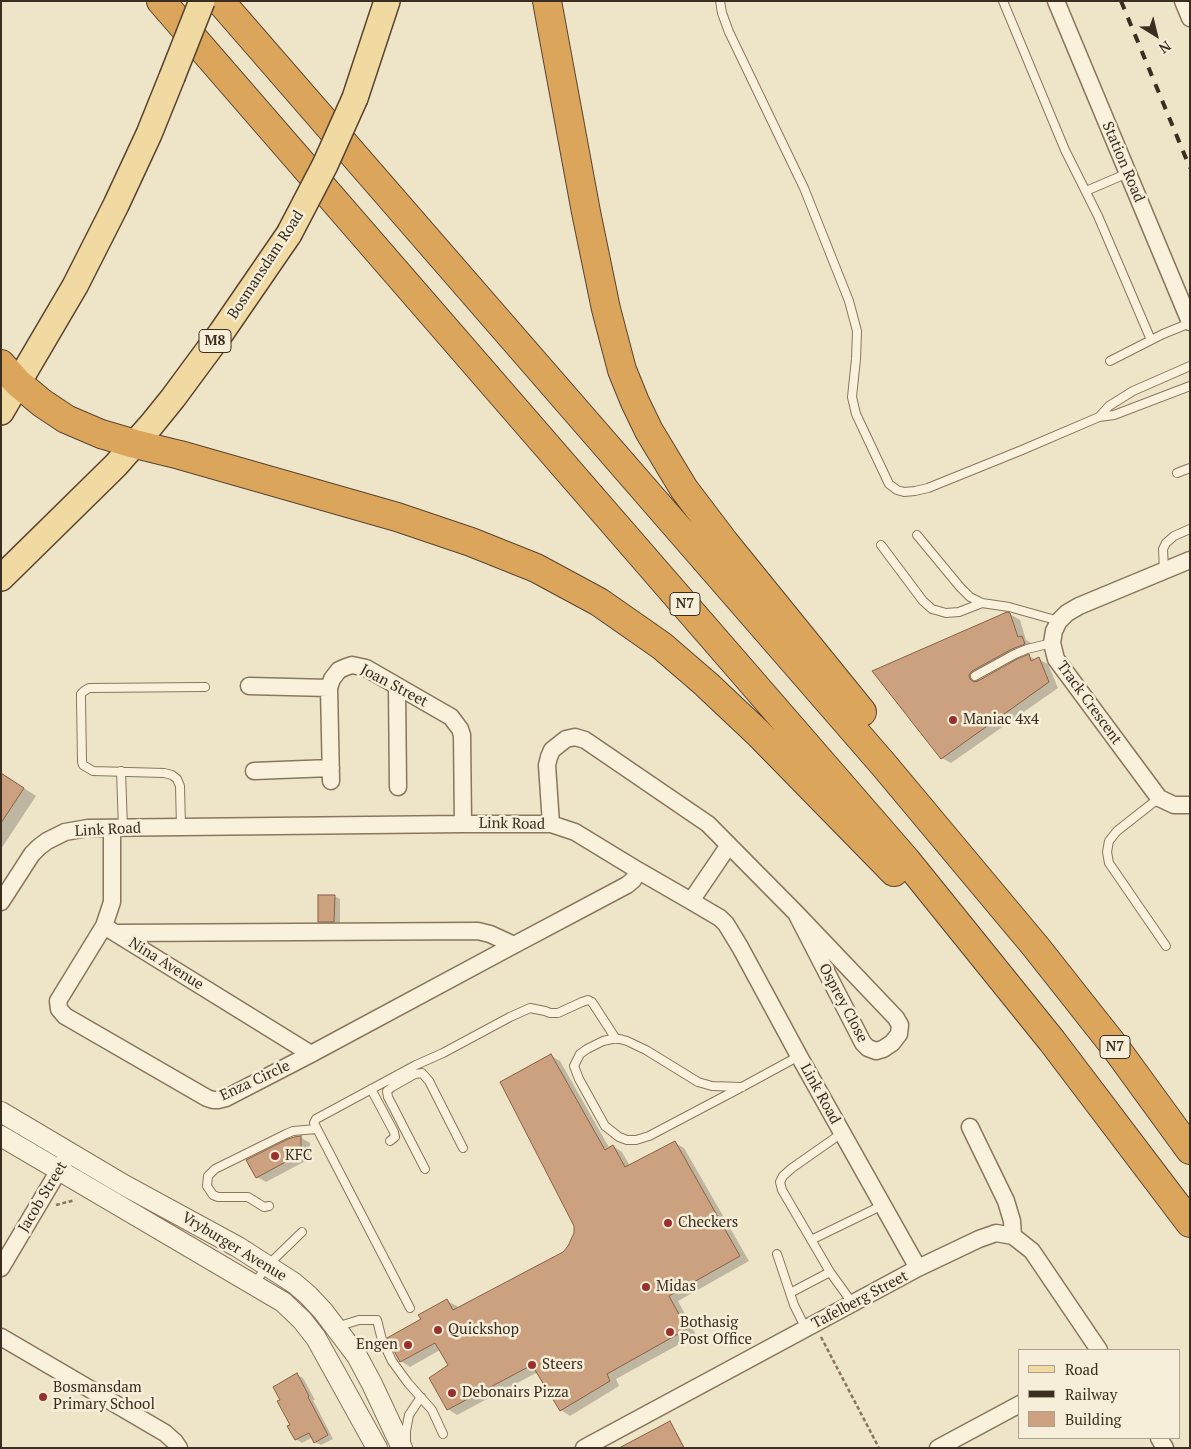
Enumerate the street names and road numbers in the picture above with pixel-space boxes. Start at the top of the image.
street label: Station Road [1098,119,1148,205]
street label: Bosmansdam Road [224,207,308,323]
road number: M8 [199,330,231,352]
road number: N7 [670,592,700,616]
street label: Track Crescent [1053,658,1125,748]
street label: Joan Street [357,661,431,711]
street label: Link Road [479,814,545,834]
street label: Link Road [74,819,142,841]
street label: Nina Avenue [125,934,207,994]
street label: Osprey Close [815,960,871,1046]
road number: N7 [1100,1036,1130,1058]
street label: Enza Circle [217,1057,293,1105]
street label: Link Road [796,1061,844,1127]
street label: Jacob Street [15,1158,71,1236]
street label: Vryburger Avenue [178,1209,290,1285]
street label: Tafelberg Street [809,1267,911,1333]

